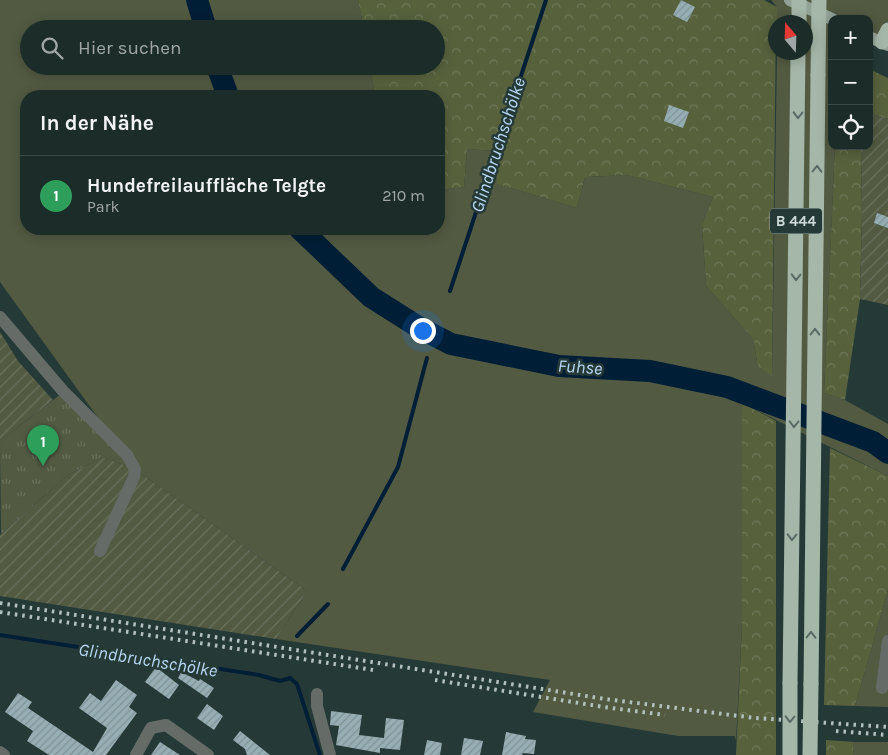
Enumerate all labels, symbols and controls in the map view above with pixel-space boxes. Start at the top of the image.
north arrow [768,15,813,60]
map controls [828,15,873,150]
button: + [828,15,873,60]
search box [20,20,445,75]
icon: search [38,34,66,62]
text: Hier suchen [78,37,181,59]
button: − [828,60,873,105]
water label: Glindbruchschölke [466,75,530,215]
button: locate [828,105,873,150]
text: In der Nähe [40,111,154,135]
one-way arrow [793,112,803,119]
one-way arrow [811,165,822,173]
text: Hundefreilauffläche Telgte [87,175,326,197]
text: 1 [53,186,59,205]
text: 210 m [382,186,425,205]
text: Park [87,197,119,216]
road number: B 444 [770,208,822,234]
one-way arrow [791,274,801,282]
your location [410,318,436,344]
one-way arrow [810,327,820,335]
water label: Fuhse [557,354,603,380]
one-way arrow [789,421,799,429]
pin: 1 [27,425,59,466]
one-way arrow [787,534,798,542]
one-way arrow [806,631,816,638]
water label: Glindbruchschölke [77,638,219,682]
one-way arrow [785,716,795,723]

